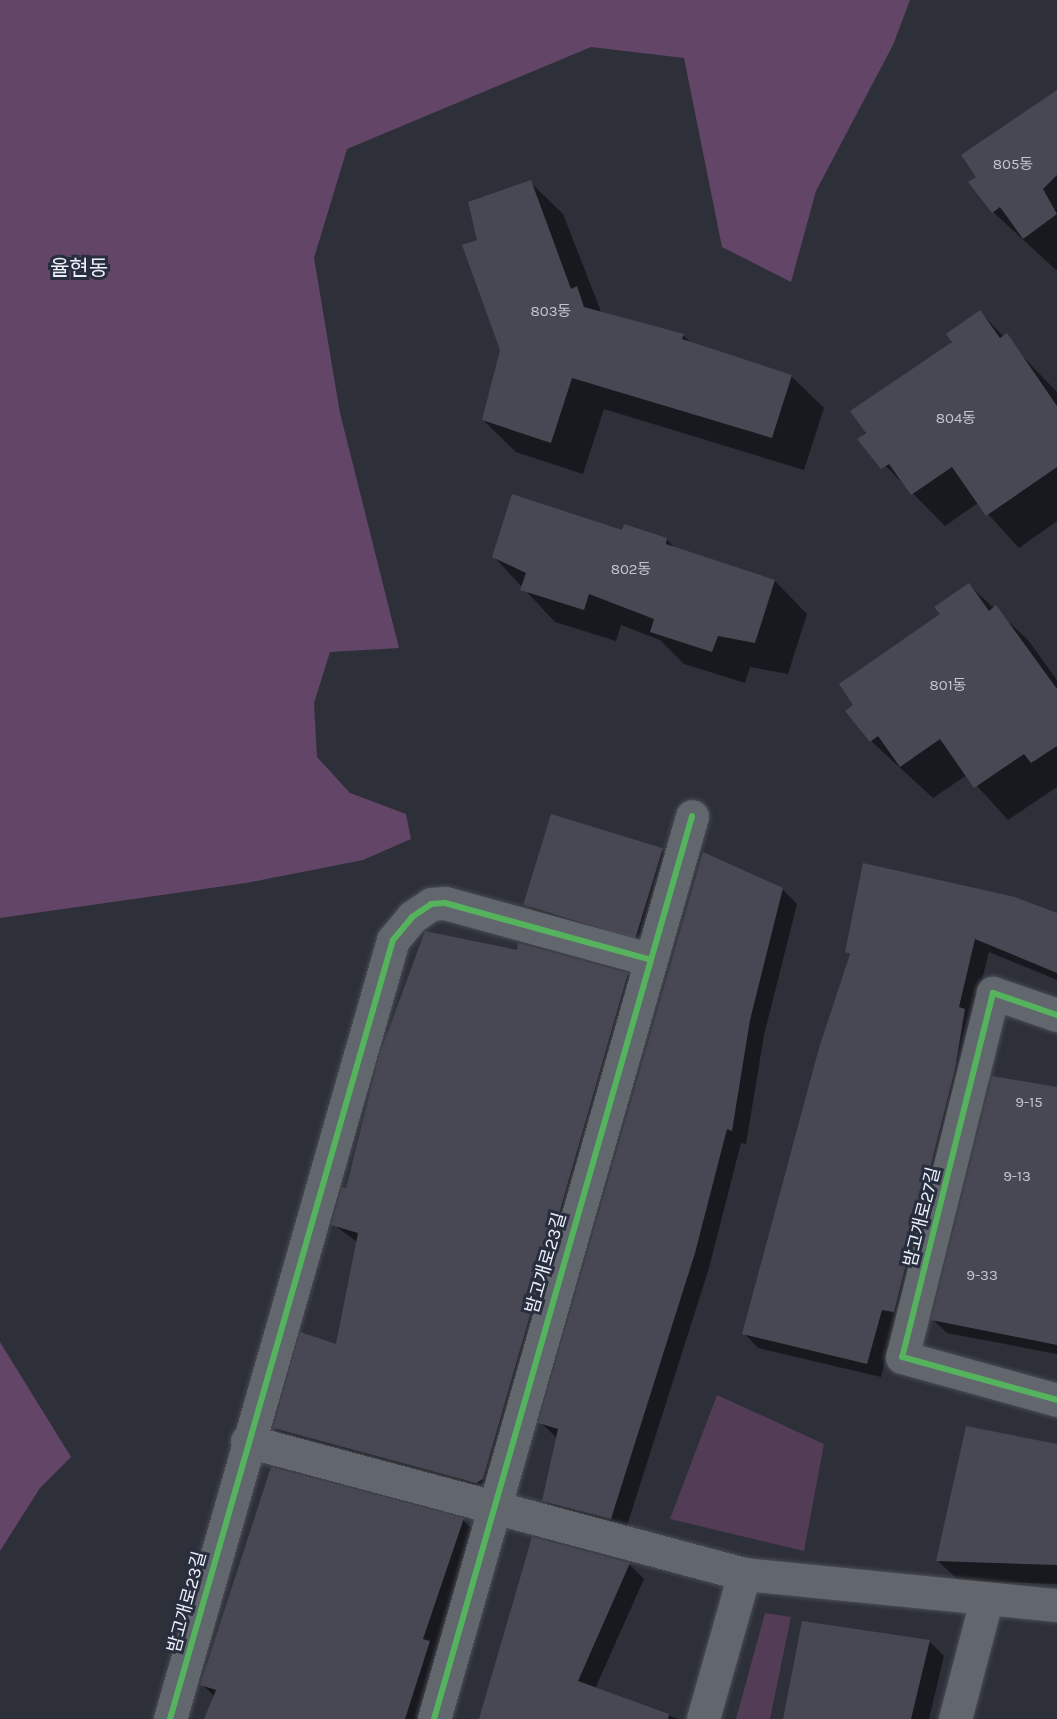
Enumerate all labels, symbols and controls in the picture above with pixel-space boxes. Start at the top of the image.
house number: 805동 [993,156,1033,174]
district label: 율현동 [50,255,108,281]
house number: 803동 [531,303,571,321]
house number: 804동 [936,410,976,428]
house number: 802동 [611,561,651,579]
house number: 801동 [930,677,966,695]
house number: 9-15 [1015,1094,1043,1112]
street label: 밤고개로27길 [899,1165,945,1269]
house number: 9-13 [1003,1168,1031,1186]
street label: 밤고개로23길 [521,1210,571,1316]
house number: 9-33 [966,1267,998,1285]
street label: 밤고개로23길 [163,1549,211,1655]

